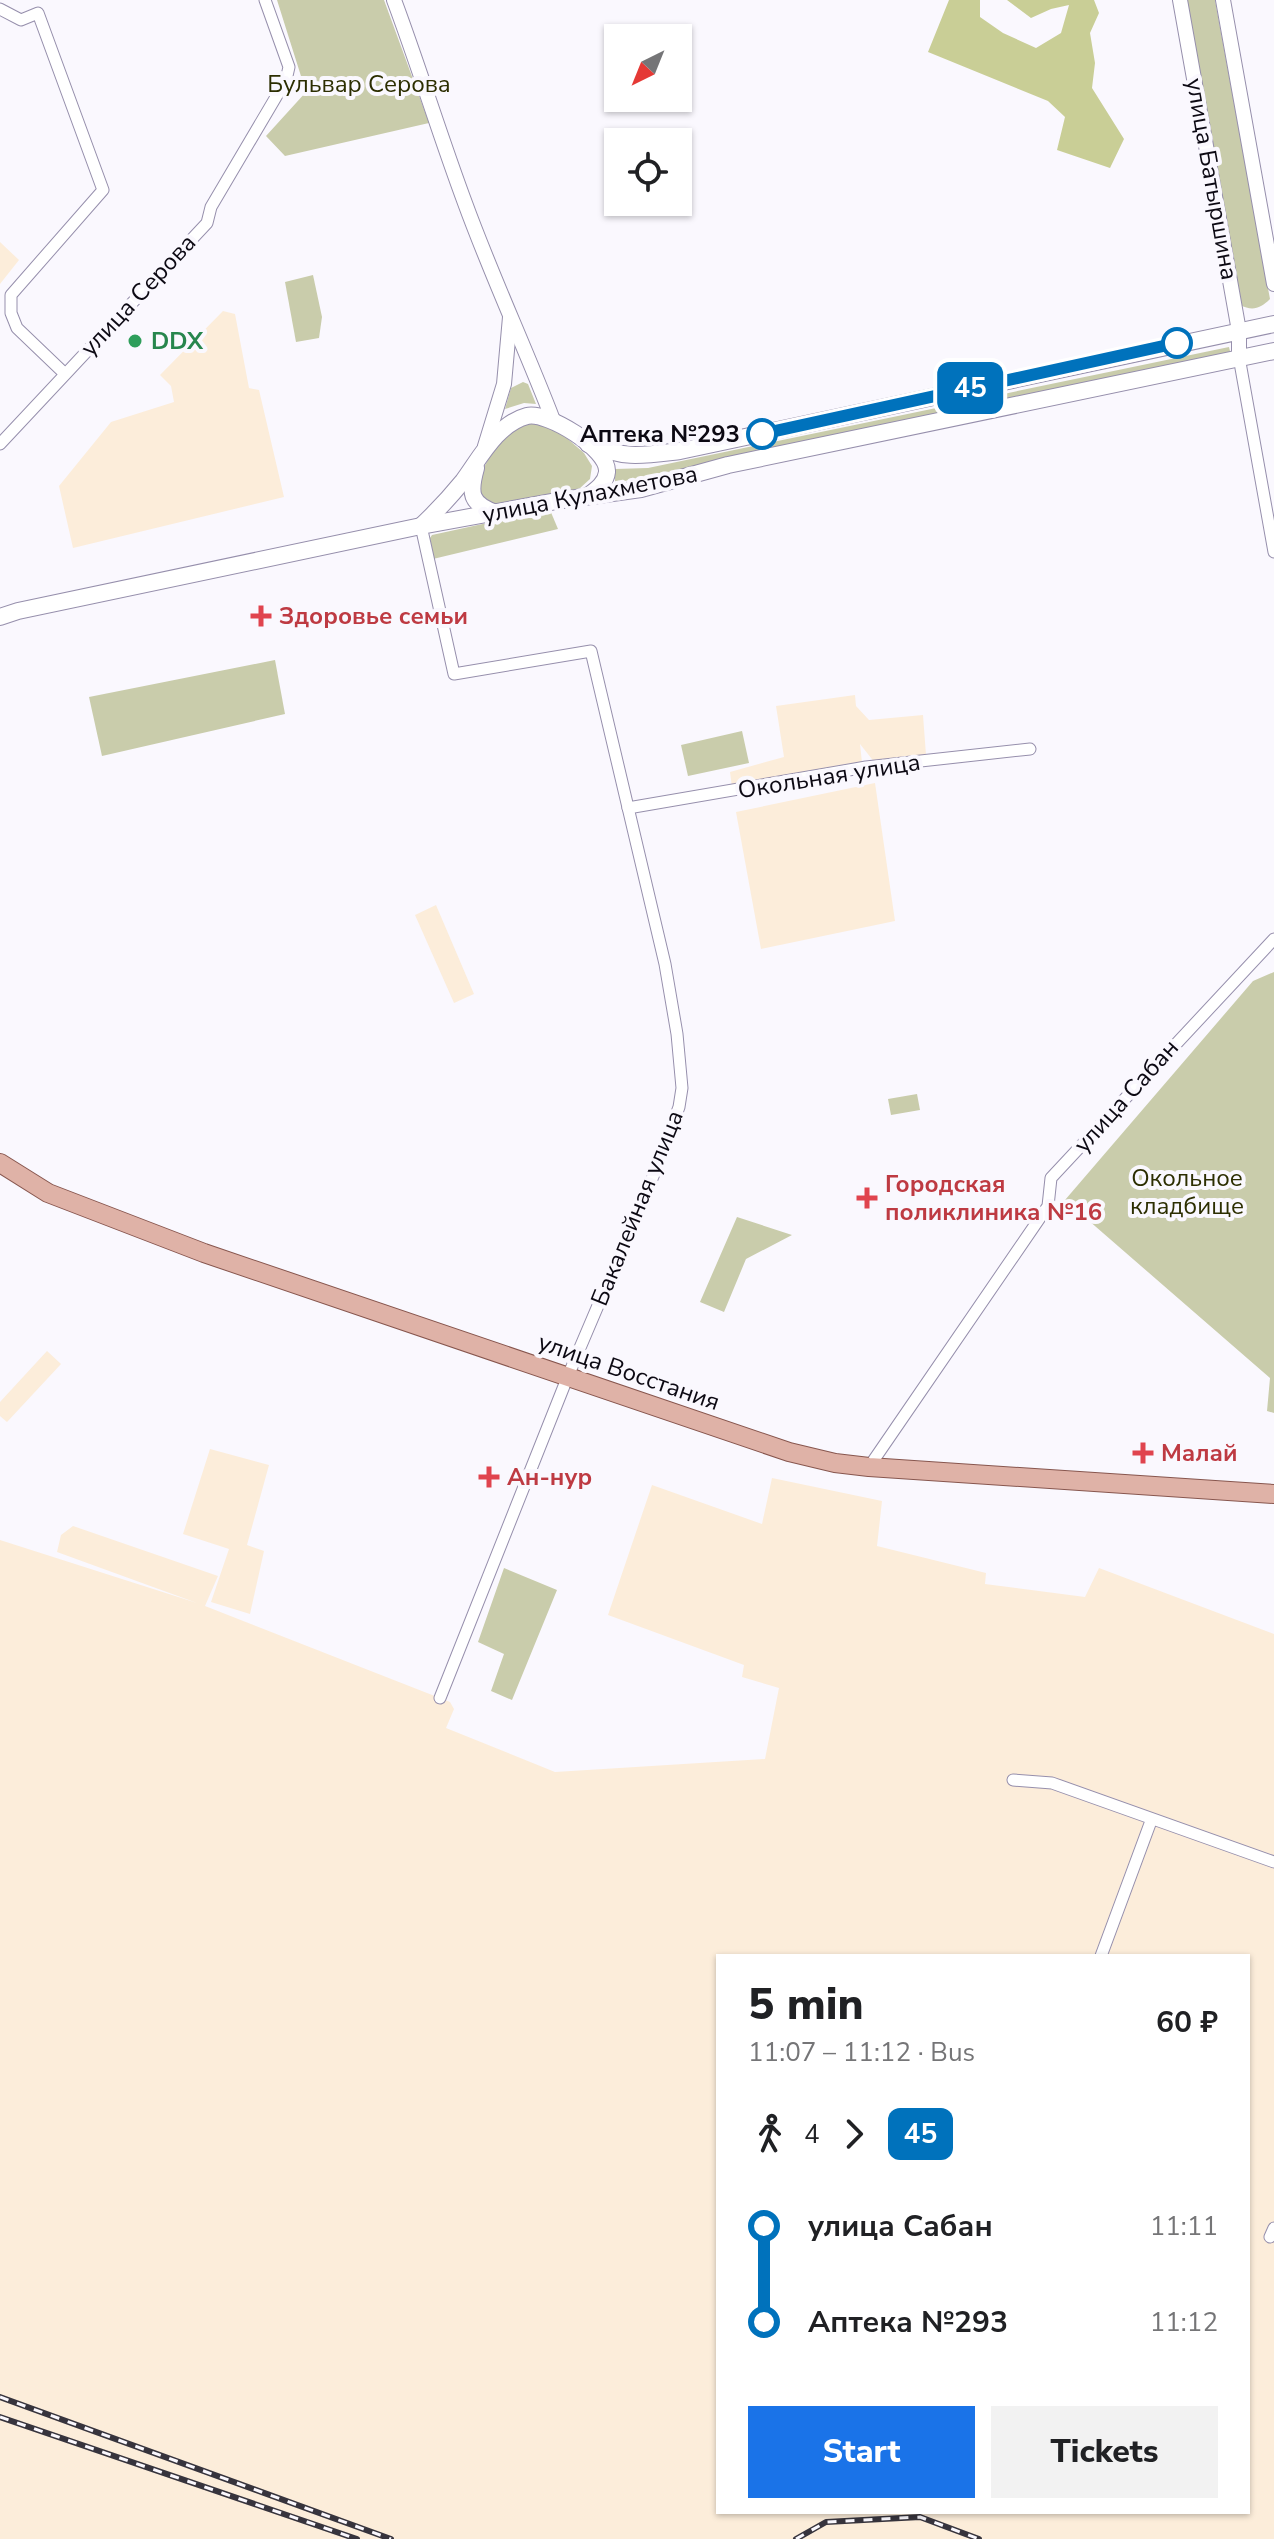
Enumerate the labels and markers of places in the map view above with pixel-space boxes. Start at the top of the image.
place label: DDX [151,325,204,357]
unlabelled marker [1162,328,1192,358]
marker: DDX [126,332,144,350]
place label: Аптека №293 [580,418,740,450]
marker: Аптека №293 [747,419,777,449]
place label: Здоровье семьи [279,600,468,632]
marker: Здоровье семьи [250,605,272,627]
place label: Городская поликлиника №16 [885,1168,1102,1228]
marker: Городская поликлиника №16 [856,1187,878,1209]
place label: Малай [1161,1437,1238,1469]
marker: Малай [1132,1442,1154,1464]
place label: Ан-нур [507,1461,592,1493]
marker: Ан-нур [478,1466,500,1488]

